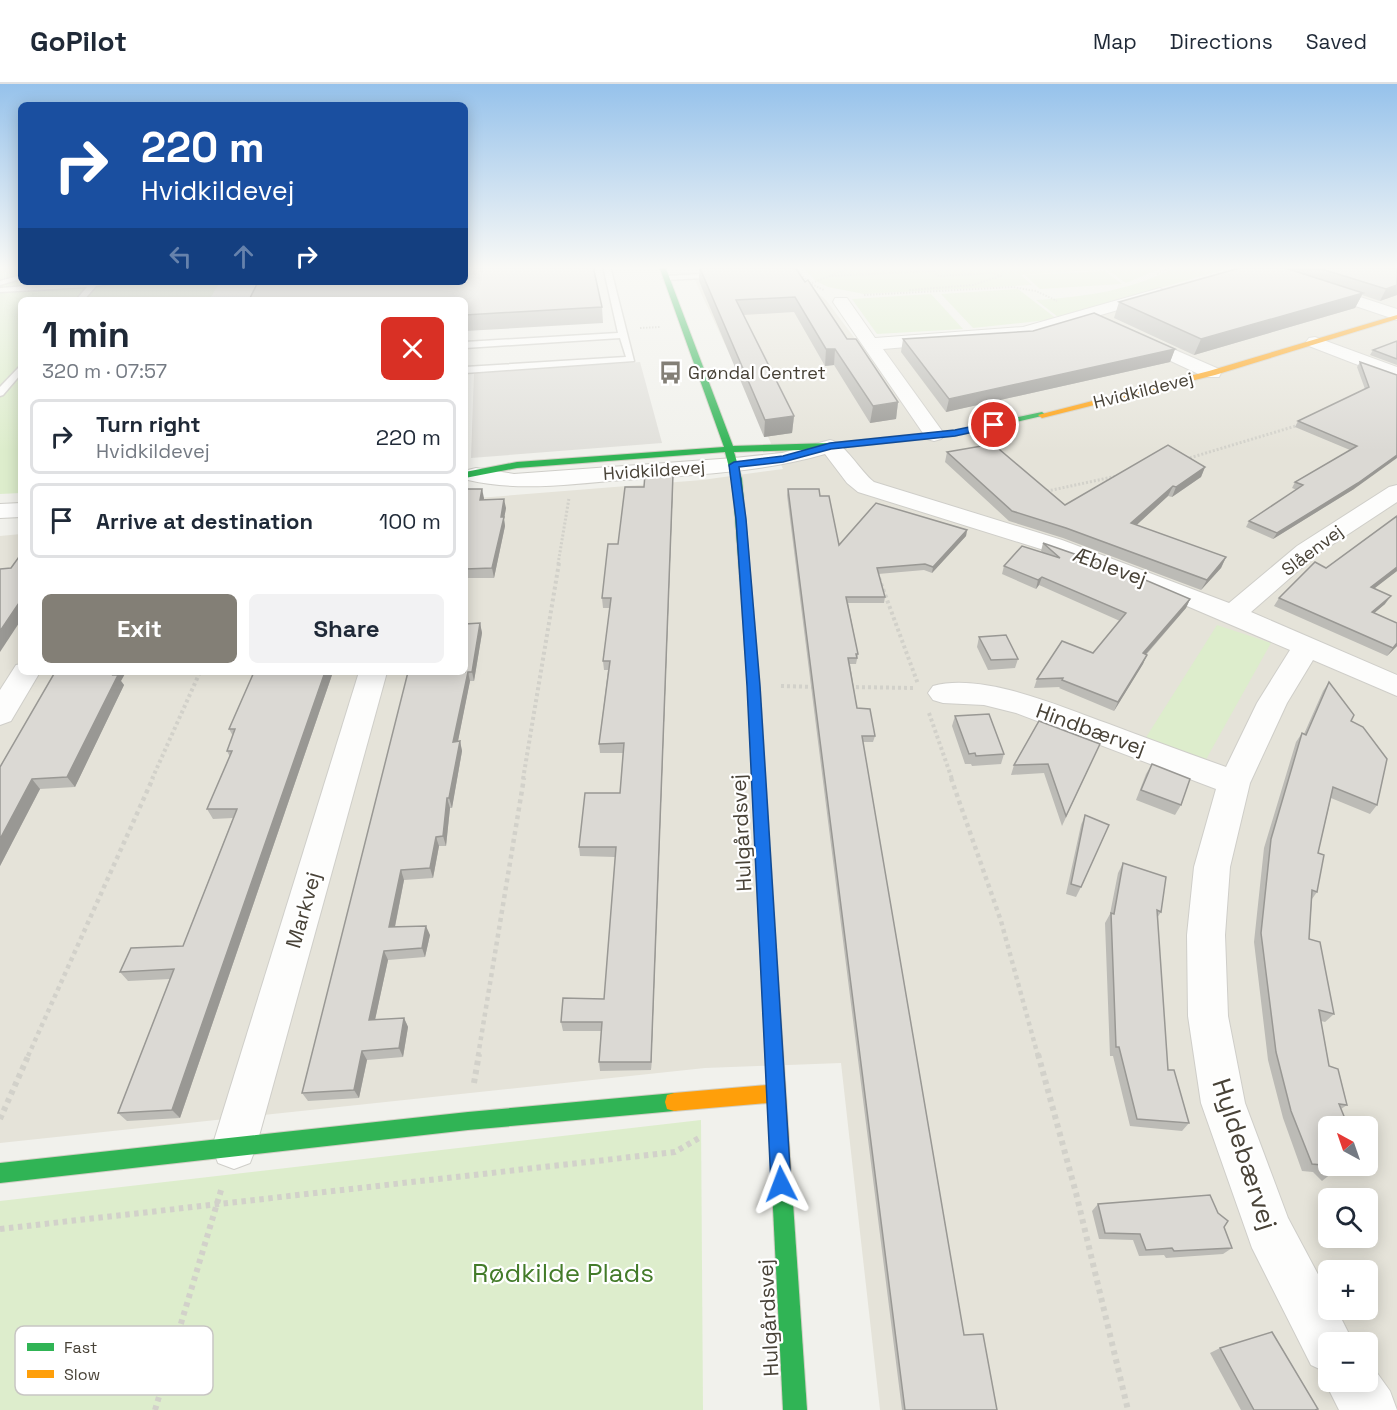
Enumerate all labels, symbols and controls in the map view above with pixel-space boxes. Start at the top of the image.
text: GoPilot [30,23,127,59]
text: Map [1093,28,1137,55]
text: Directions [1170,28,1273,55]
text: Saved [1306,28,1367,55]
text: 220 m [141,121,265,174]
icon: right [42,126,120,204]
text: Hvidkildevej [141,173,295,208]
icon: left [164,240,197,273]
icon: ahead [227,240,260,273]
icon: right [290,240,323,273]
text: 1 min [42,312,130,358]
button: close [381,317,444,380]
text: 320 m · 07:57 [42,358,167,384]
bus stop icon: Grøndal Centret [657,359,683,385]
place label: Grøndal Centret [688,361,826,384]
street label: Hvidkildevej [1091,366,1195,414]
pin [968,399,1019,450]
icon: arrive [977,408,1010,441]
text: Turn right [96,410,201,438]
icon: right [45,420,78,453]
text: 220 m [376,423,441,451]
text: Hvidkildevej [96,438,210,464]
street label: Hvidkildevej [602,455,706,485]
icon: arrive [45,504,78,537]
text: Arrive at destination [96,507,313,535]
text: 100 m [379,507,441,535]
street label: Slåenvej [1277,519,1347,581]
street label: Æblevej [1069,540,1151,592]
button: Exit [42,594,237,663]
button: Share [249,594,444,663]
street label: Hindbærvej [1032,697,1150,761]
street label: Hulgårdsvej [724,774,758,892]
street label: Markvej [279,869,327,951]
street label: Hyldebærvej [1205,1074,1285,1234]
north arrow [1318,1116,1378,1176]
map controls [1318,1116,1378,1392]
position arrow [749,1152,813,1216]
button: search [1318,1188,1378,1248]
park label: Rødkilde Plads [472,1256,654,1290]
street label: Hulgårdsvej [751,1259,785,1377]
button: + [1318,1260,1378,1320]
legend [15,1326,213,1395]
button: − [1318,1332,1378,1392]
text: Fast [64,1337,97,1358]
text: Slow [64,1364,100,1385]

